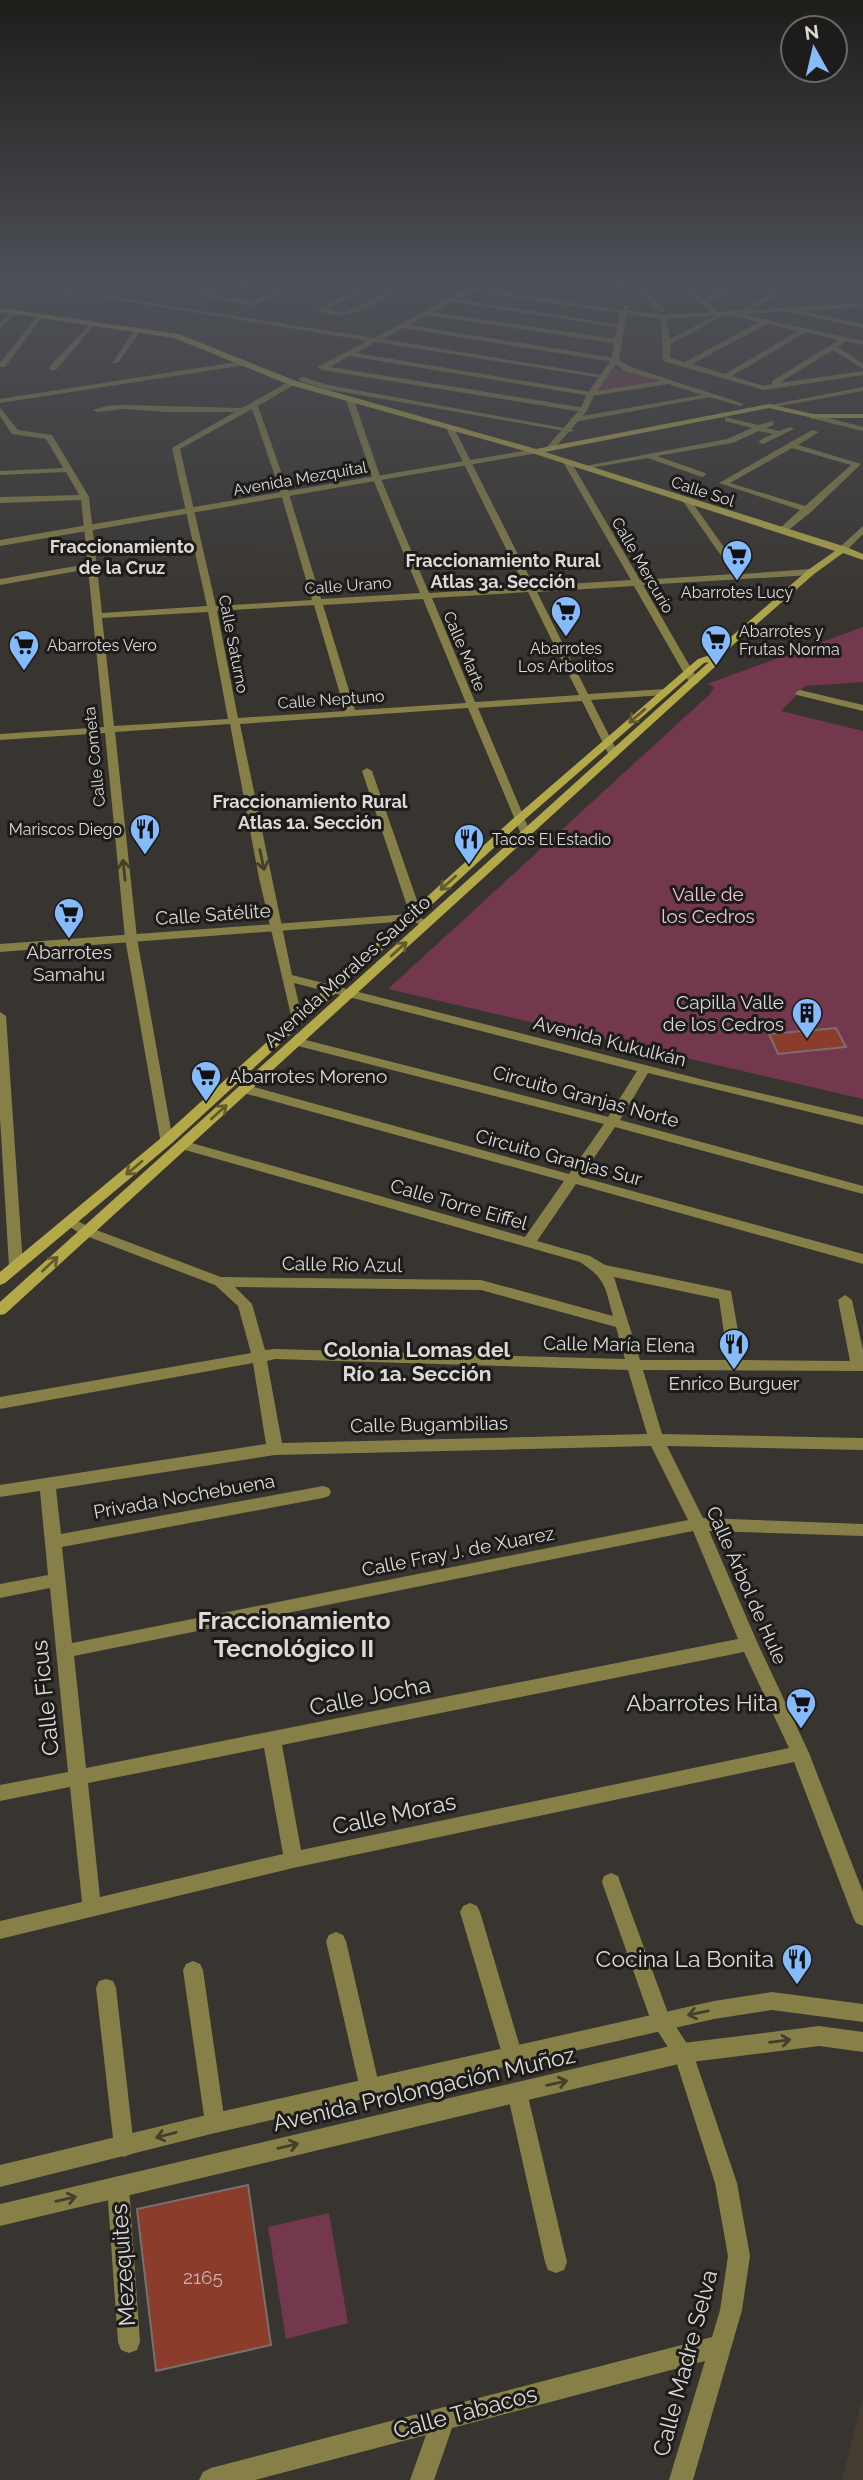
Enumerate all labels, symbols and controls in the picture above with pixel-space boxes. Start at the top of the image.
north arrow [779,14,849,84]
text: N [803,20,820,44]
street label: Avenida Mezquital [232,457,369,500]
street label: Calle Sol [669,472,738,511]
street label: Calle Mercurio [607,514,678,617]
district label: Fraccionamiento de la Cruz [50,536,194,578]
supermarket icon: Abarrotes Lucy [720,538,754,582]
district label: Fraccionamiento Rural Atlas 3a. Sección [406,550,601,592]
street label: Calle Urano [304,573,392,598]
place label: Abarrotes Lucy [681,583,793,602]
street label: Calle Saturno [215,593,252,695]
supermarket icon: Abarrotes Los Arbolitos [549,594,583,638]
street label: Calle Marte [439,608,490,694]
place label: Abarrotes y Frutas Norma [739,622,840,659]
supermarket icon: Abarrotes y Frutas Norma [699,623,733,667]
supermarket icon: Abarrotes Vero [7,628,41,672]
place label: Abarrotes Vero [47,636,157,655]
place label: Abarrotes Los Arbolitos [518,639,614,676]
street label: Calle Neptuno [277,686,385,713]
street label: Calle Cometa [80,706,109,808]
one-way arrow [628,708,646,724]
district label: Fraccionamiento Rural Atlas 1a. Sección [213,791,408,833]
restaurant icon: Mariscos Diego [128,812,162,856]
place label: Mariscos Diego [9,820,122,839]
restaurant icon: Tacos El Estadio [452,822,486,866]
place label: Tacos El Estadio [492,830,611,849]
one-way arrow [256,848,270,871]
one-way arrow [117,859,130,882]
one-way arrow [439,874,457,890]
park label: Valle de los Cedros [661,883,755,927]
street label: Avenida Morales Saucito [259,891,435,1051]
supermarket icon: Abarrotes Samahu [52,896,86,940]
street label: Calle Satélite [155,899,271,929]
place label: Abarrotes Samahu [26,941,112,985]
one-way arrow [390,941,408,957]
place label: Capilla Valle de los Cedros [663,991,784,1035]
building icon: Capilla Valle de los Cedros [790,996,824,1040]
street label: Avenida Kukulkán [531,1011,689,1071]
supermarket icon: Abarrotes Moreno [189,1059,223,1103]
street label: Circuito Granjas Norte [490,1061,682,1131]
place label: Abarrotes Moreno [229,1065,387,1087]
one-way arrow [210,1104,228,1120]
street label: Circuito Granjas Sur [473,1124,645,1190]
one-way arrow [125,1160,143,1175]
street label: Calle Torre Eiffel [388,1174,531,1234]
street label: Calle Río Azul [282,1252,403,1276]
one-way arrow [41,1256,59,1272]
restaurant icon: Enrico Burguer [717,1327,751,1371]
street label: Calle María Elena [543,1332,695,1356]
district label: Colonia Lomas del Río 1a. Sección [324,1337,510,1386]
place label: Enrico Burguer [668,1372,800,1394]
street label: Calle Bugambilias [350,1412,508,1436]
street label: Privada Nochebuena [92,1469,276,1523]
street label: Calle Árbol de Hule [702,1503,792,1667]
street label: Calle Fray J. de Xuarez [360,1522,556,1580]
district label: Fraccionamiento Tecnológico II [198,1606,390,1663]
street label: Calle Ficus [25,1639,64,1757]
street label: Calle Jocha [307,1671,433,1720]
supermarket icon: Abarrotes Hita [784,1686,818,1730]
place label: Abarrotes Hita [626,1689,778,1716]
street label: Calle Moras [330,1787,458,1840]
restaurant icon: Cocina La Bonita [780,1942,814,1986]
place label: Cocina La Bonita [596,1945,774,1972]
one-way arrow [687,2007,710,2021]
one-way arrow [768,2034,791,2047]
street label: Avenida Prolongación Muñoz [270,2041,578,2136]
one-way arrow [545,2076,568,2089]
one-way arrow [155,2129,178,2142]
one-way arrow [276,2139,299,2152]
one-way arrow [54,2192,77,2205]
street label: Mezequites [105,2203,140,2327]
house number: 2165 [183,2266,223,2288]
street label: Calle Madre Selva [647,2267,722,2459]
street label: Calle Tabacos [390,2379,540,2444]

